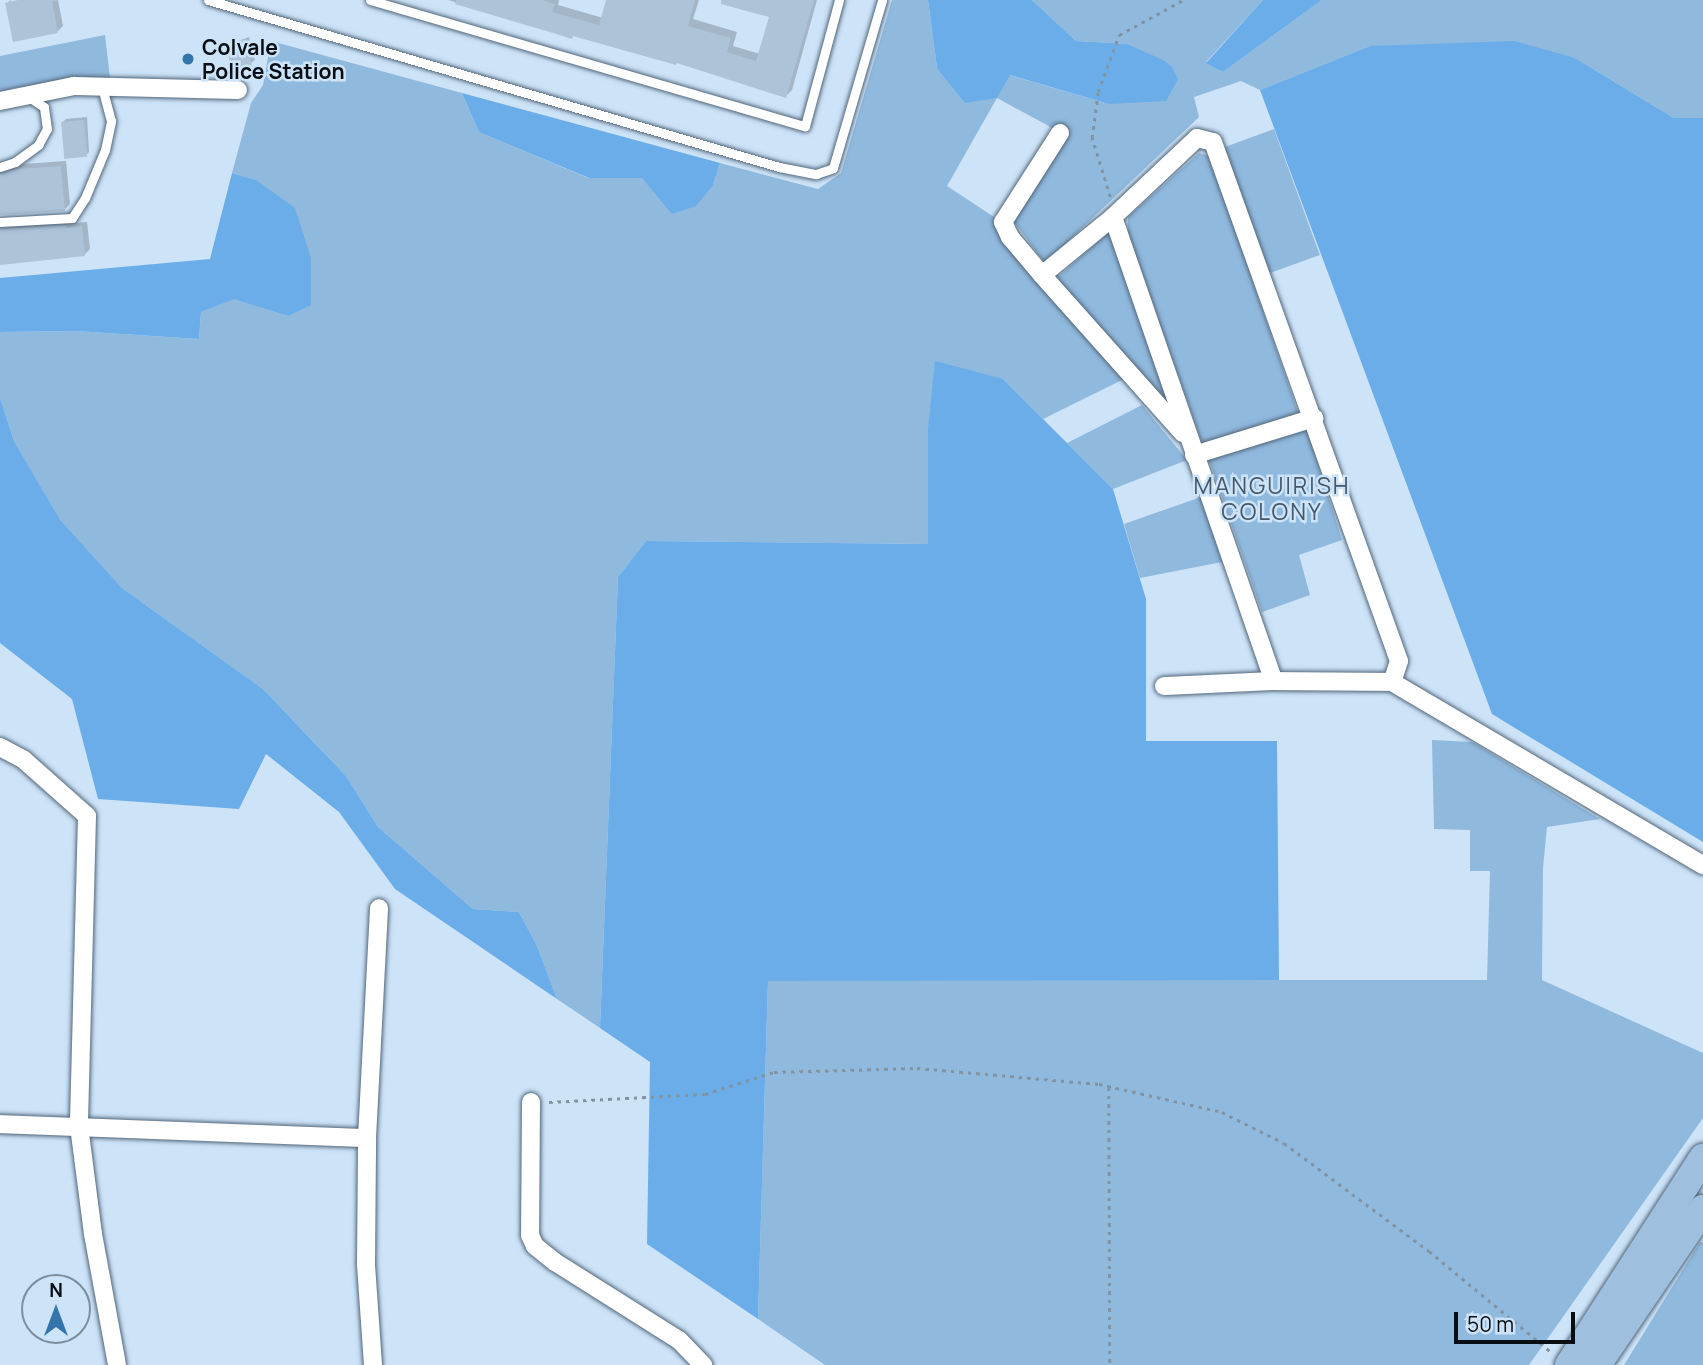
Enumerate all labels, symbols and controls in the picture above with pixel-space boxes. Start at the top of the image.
place label: Colvale Police Station [202,34,345,84]
marker: Colvale Police Station [180,51,196,67]
district label: MANGUIRISH COLONY [1195,471,1349,525]
north arrow [21,1274,91,1344]
text: N [49,1277,63,1303]
scale bar [1458,1298,1579,1342]
text: 50 m [1467,1310,1514,1338]

